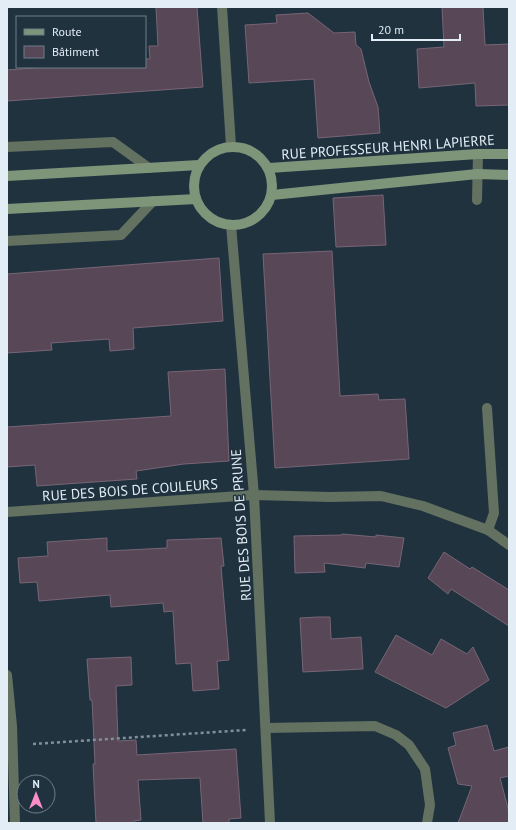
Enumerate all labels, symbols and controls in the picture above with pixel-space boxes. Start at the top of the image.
legend [16,16,146,68]
scale bar [372,16,460,42]
text: 20 m [378,22,404,37]
text: Route [52,24,82,39]
text: Bâtiment [52,44,99,59]
street label: RUE PROFESSEUR HENRI LAPIERRE [281,131,495,163]
street label: RUE DES BOIS DE PRUNE [227,448,255,602]
street label: RUE DES BOIS DE COULEURS [42,475,218,505]
north arrow [16,774,56,814]
text: N [32,777,40,791]

